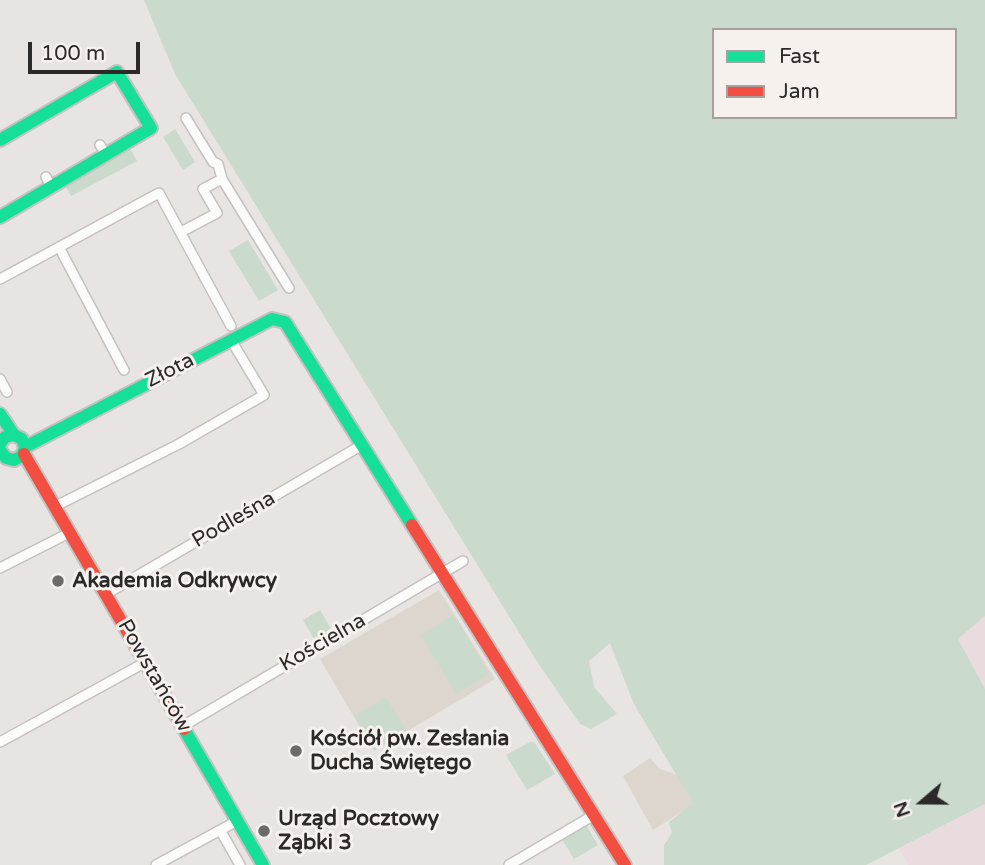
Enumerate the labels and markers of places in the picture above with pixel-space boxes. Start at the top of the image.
place label: Akademia Odkrywcy [72,568,277,594]
marker: Akademia Odkrywcy [50,573,66,589]
place label: Kościół pw. Zesłania Ducha Świętego [310,726,509,776]
marker: Kościół pw. Zesłania Ducha Świętego [288,743,304,759]
place label: Urząd Pocztowy Ząbki 3 [278,806,439,856]
marker: Urząd Pocztowy Ząbki 3 [256,823,272,839]

